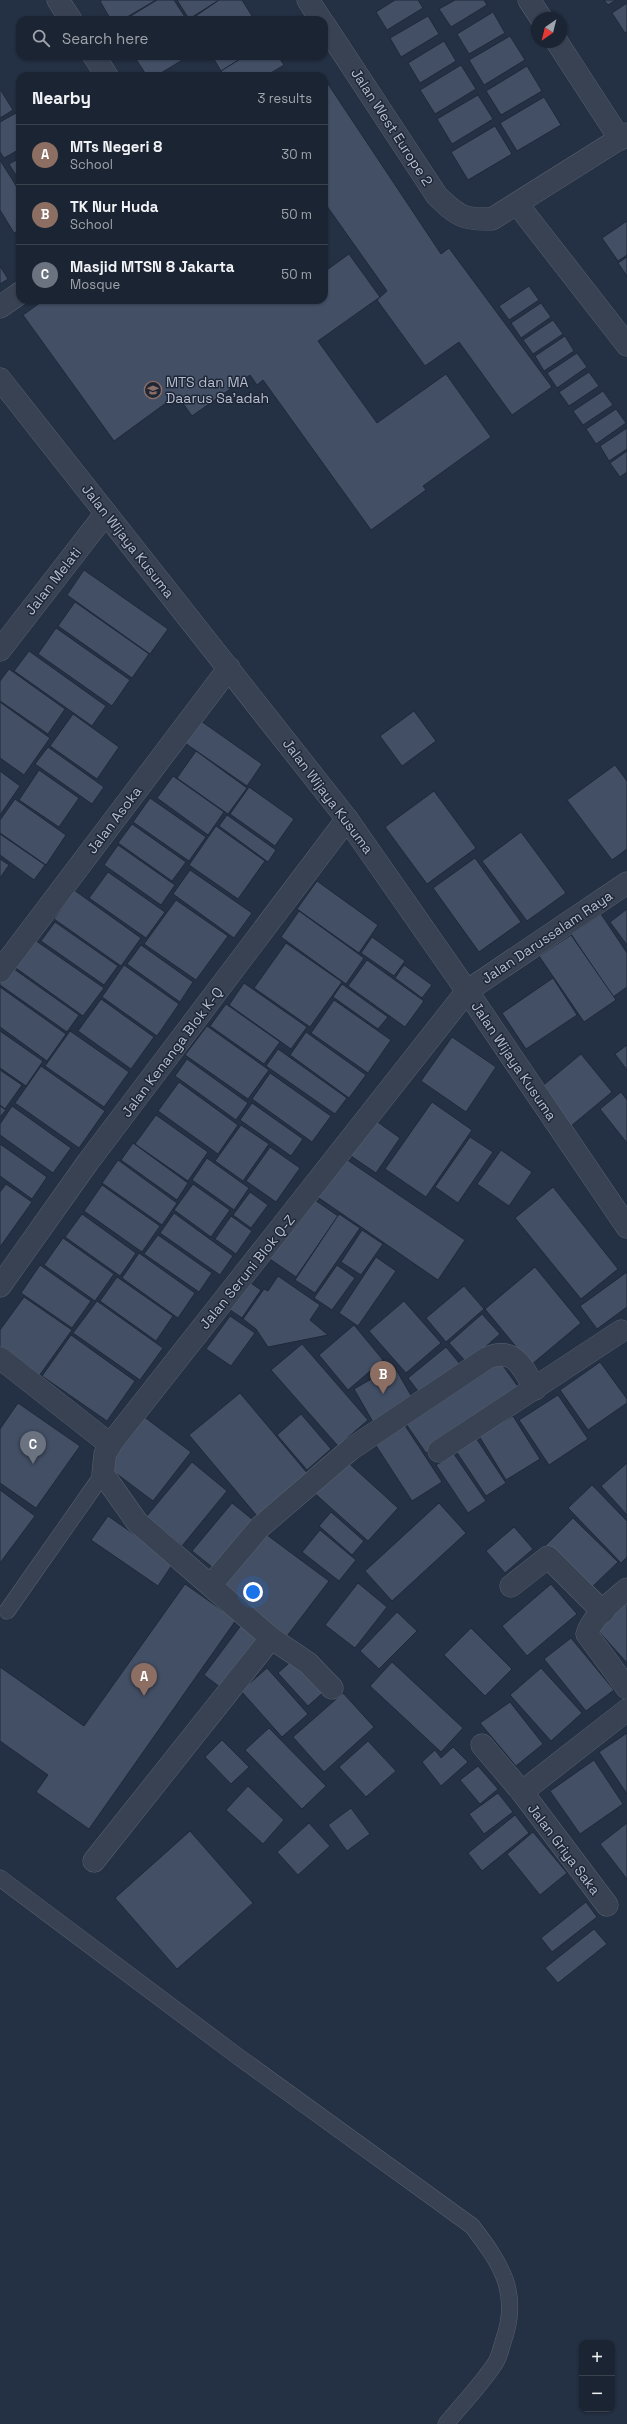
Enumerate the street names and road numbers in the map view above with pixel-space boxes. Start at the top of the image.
street label: Jalan West Europe 2 [347,65,437,189]
street label: Jalan Wijaya Kusuma [78,480,178,602]
street label: Jalan Melati [21,544,85,618]
street label: Jalan Wijaya Kusuma [279,735,377,857]
street label: Jalan Asoka [83,783,145,857]
street label: Jalan Darussalam Raya [478,886,616,988]
street label: Jalan Kenanga Blok K-Q [117,983,227,1121]
street label: Jalan Wijaya Kusuma [467,998,561,1124]
street label: Jalan Seruni Blok Q-Z [195,1211,299,1333]
street label: Jalan Griya Saka [524,1800,604,1898]

